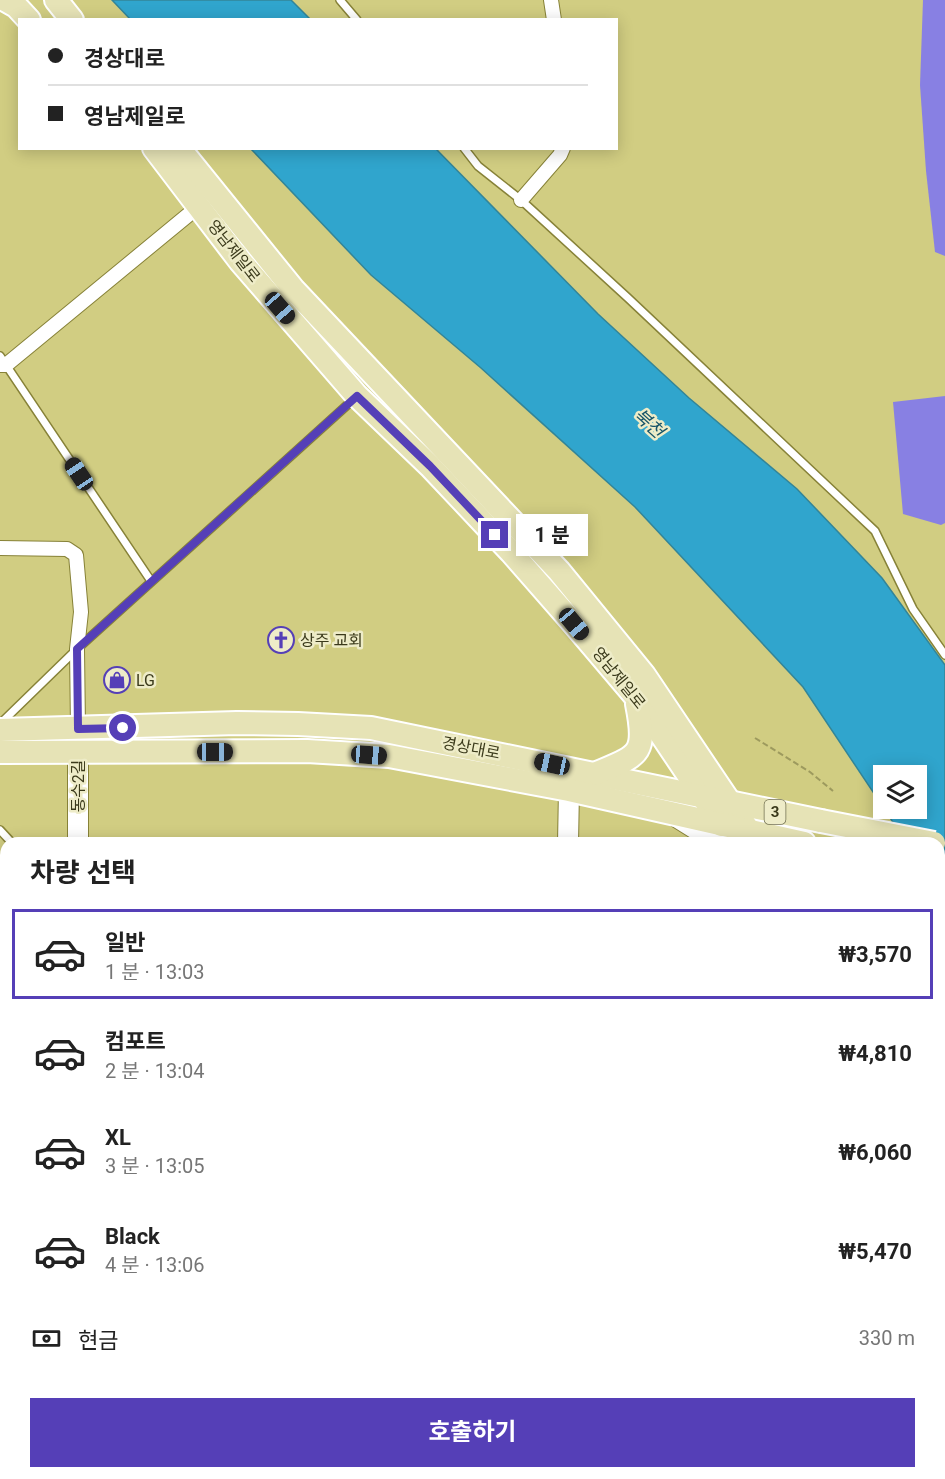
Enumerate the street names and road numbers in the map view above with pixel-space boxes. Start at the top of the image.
street label: 영남제일로 [204,216,264,286]
street label: 영남제일로 [588,643,650,713]
street label: 경상대로 [440,733,502,763]
street label: 동수2길 [69,759,88,813]
road number: 3 [764,800,786,824]

